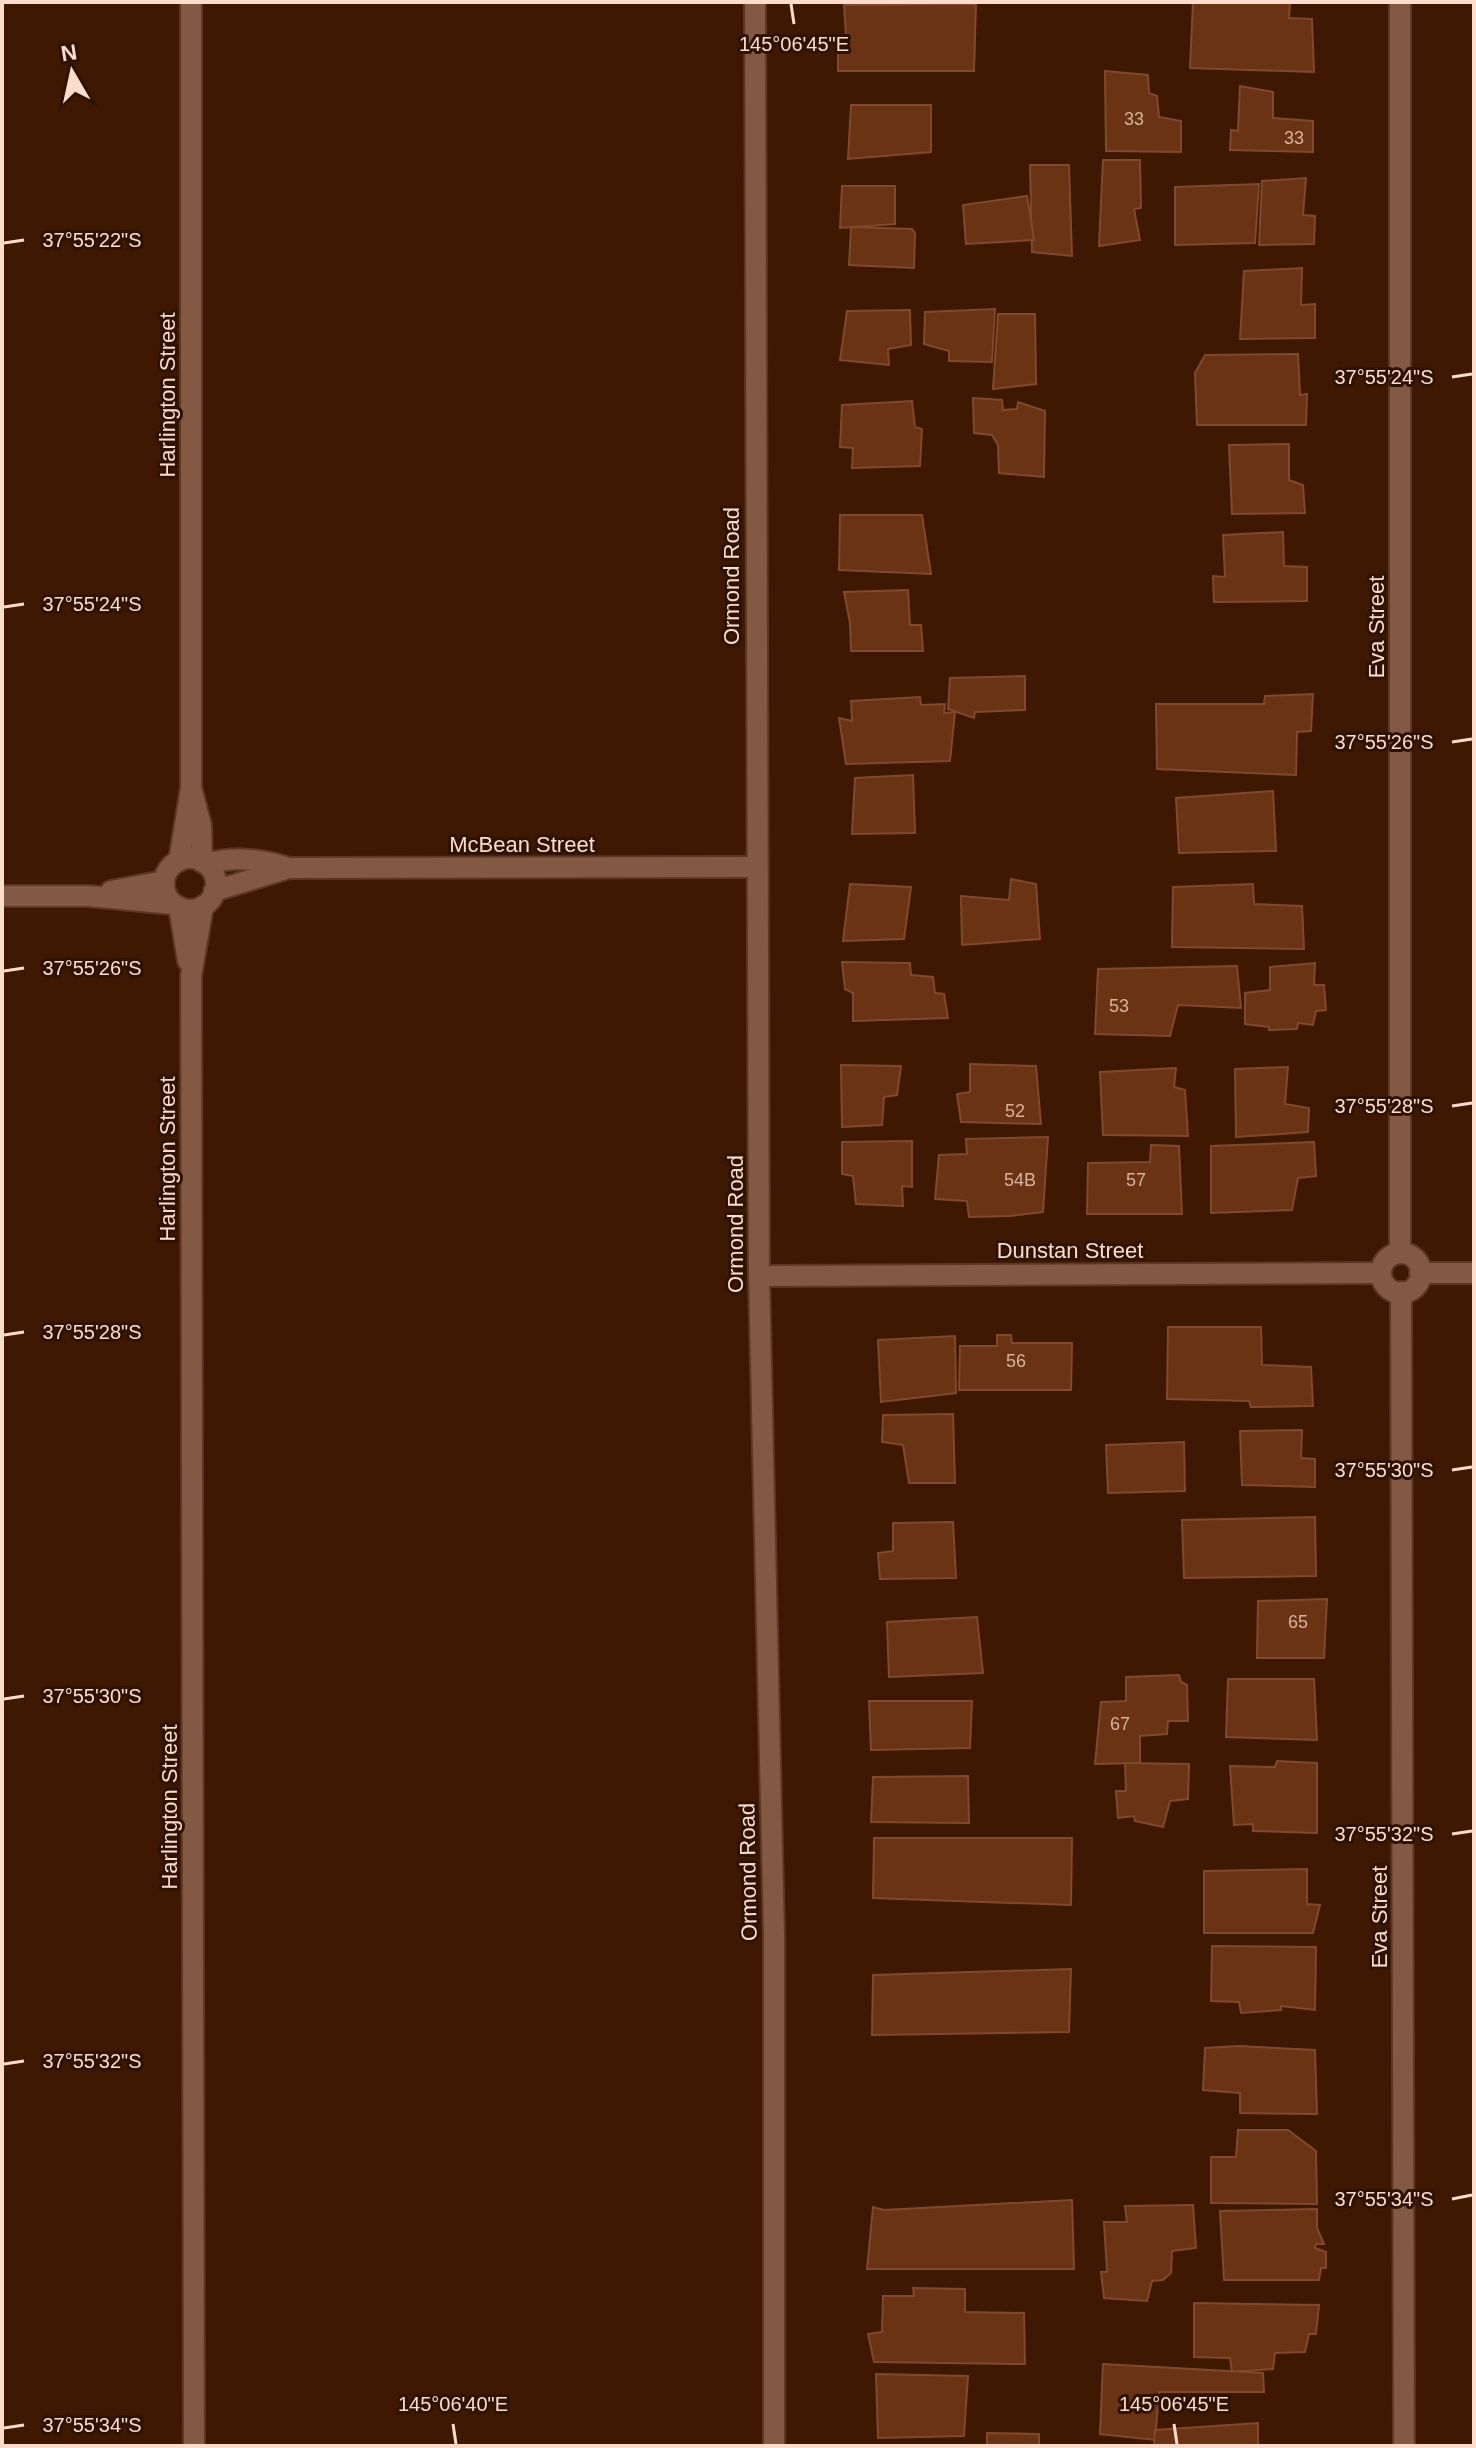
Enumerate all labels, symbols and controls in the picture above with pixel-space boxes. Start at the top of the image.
north arrow [32,32,112,112]
text: 145°06'45"E [739,33,849,55]
text: N [59,39,79,66]
house number: 33 [1124,109,1144,129]
house number: 33 [1284,128,1304,148]
text: 37°55'22"S [43,229,142,251]
street label: Harlington Street [155,312,180,478]
text: 37°55'24"S [1335,366,1434,388]
street label: Ormond Road [719,507,744,645]
street label: Eva Street [1364,576,1389,678]
text: 37°55'24"S [43,593,142,615]
text: 37°55'26"S [1335,731,1434,753]
street label: McBean Street [449,832,595,857]
text: 37°55'26"S [43,957,142,979]
house number: 53 [1109,996,1129,1016]
street label: Harlington Street [155,1076,180,1242]
text: 37°55'28"S [1335,1095,1434,1117]
house number: 52 [1005,1101,1025,1121]
street label: Ormond Road [723,1155,748,1293]
house number: 54B [1004,1170,1036,1190]
house number: 57 [1126,1170,1146,1190]
street label: Dunstan Street [997,1238,1143,1263]
text: 37°55'28"S [43,1321,142,1343]
house number: 56 [1006,1351,1026,1371]
text: 37°55'30"S [1335,1459,1434,1481]
house number: 65 [1288,1612,1308,1632]
text: 37°55'30"S [43,1685,142,1707]
house number: 67 [1110,1714,1130,1734]
street label: Harlington Street [157,1724,182,1890]
street label: Ormond Road [734,1803,762,1941]
text: 37°55'32"S [1335,1823,1434,1845]
street label: Eva Street [1367,1866,1392,1968]
text: 37°55'32"S [43,2050,142,2072]
text: 37°55'34"S [1335,2188,1434,2210]
text: 145°06'40"E [398,2393,508,2415]
text: 145°06'45"E [1119,2393,1229,2415]
text: 37°55'34"S [43,2414,142,2436]

